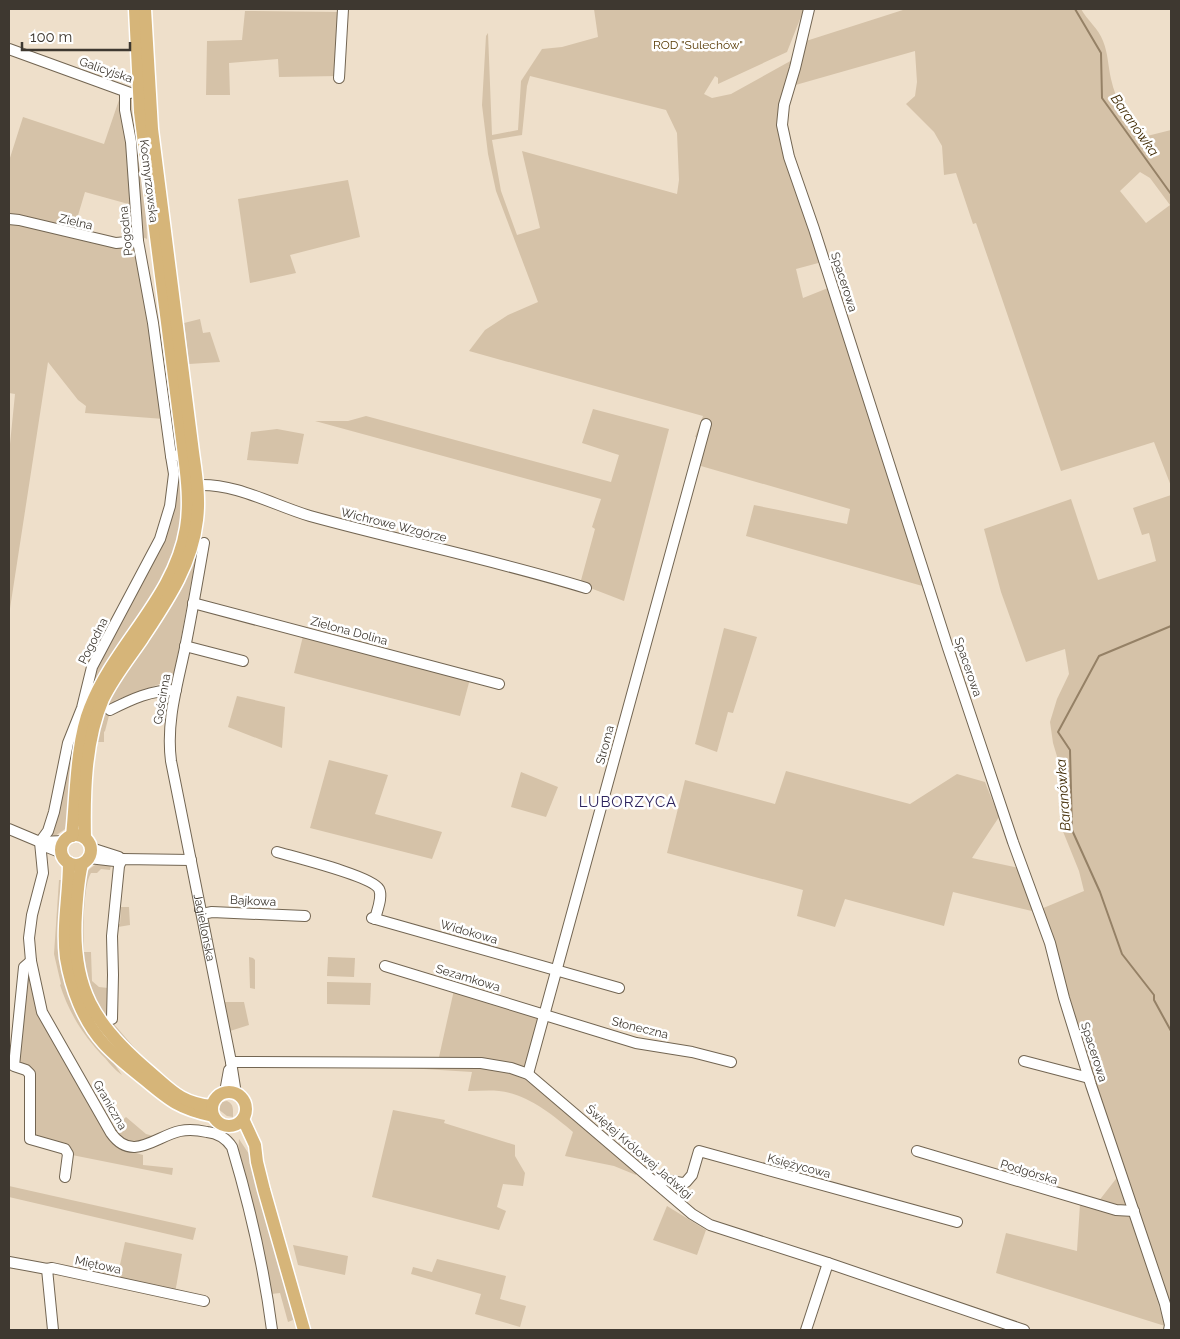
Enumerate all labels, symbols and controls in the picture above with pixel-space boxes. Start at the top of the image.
scale bar [22,20,130,52]
text: 100 m [30,28,72,46]
park label: ROD "Sulechów" [653,38,743,52]
street label: Galicyjska [78,54,134,86]
water label: Baranówka [1108,91,1162,159]
street label: Kocmyrzowska [137,139,161,223]
street label: Pogodna [116,205,136,257]
street label: Zielna [58,211,94,233]
street label: Spacerowa [828,250,860,314]
street label: Wichrowe Wzgórze [340,505,448,545]
street label: Zielona Dolina [309,614,389,648]
street label: Pogodna [75,616,111,666]
street label: Spacerowa [951,635,985,699]
street label: Gościnna [151,673,173,725]
street label: Stroma [593,724,617,766]
water label: Baranówka [1052,758,1074,832]
district label: LUBORZYCA [579,793,677,811]
street label: Jagiellońska [191,892,218,963]
street label: Bajkowa [229,893,277,909]
street label: Widokowa [439,917,499,947]
street label: Sezamkowa [434,962,502,994]
street label: Słoneczna [610,1014,670,1042]
street label: Spacerowa [1078,1020,1110,1084]
street label: Graniczna [90,1078,130,1132]
street label: Świętej Królowej Jadwigi [583,1102,695,1202]
street label: Księżycowa [766,1151,832,1181]
street label: Podgórska [999,1157,1059,1187]
street label: Miętowa [74,1253,122,1277]

